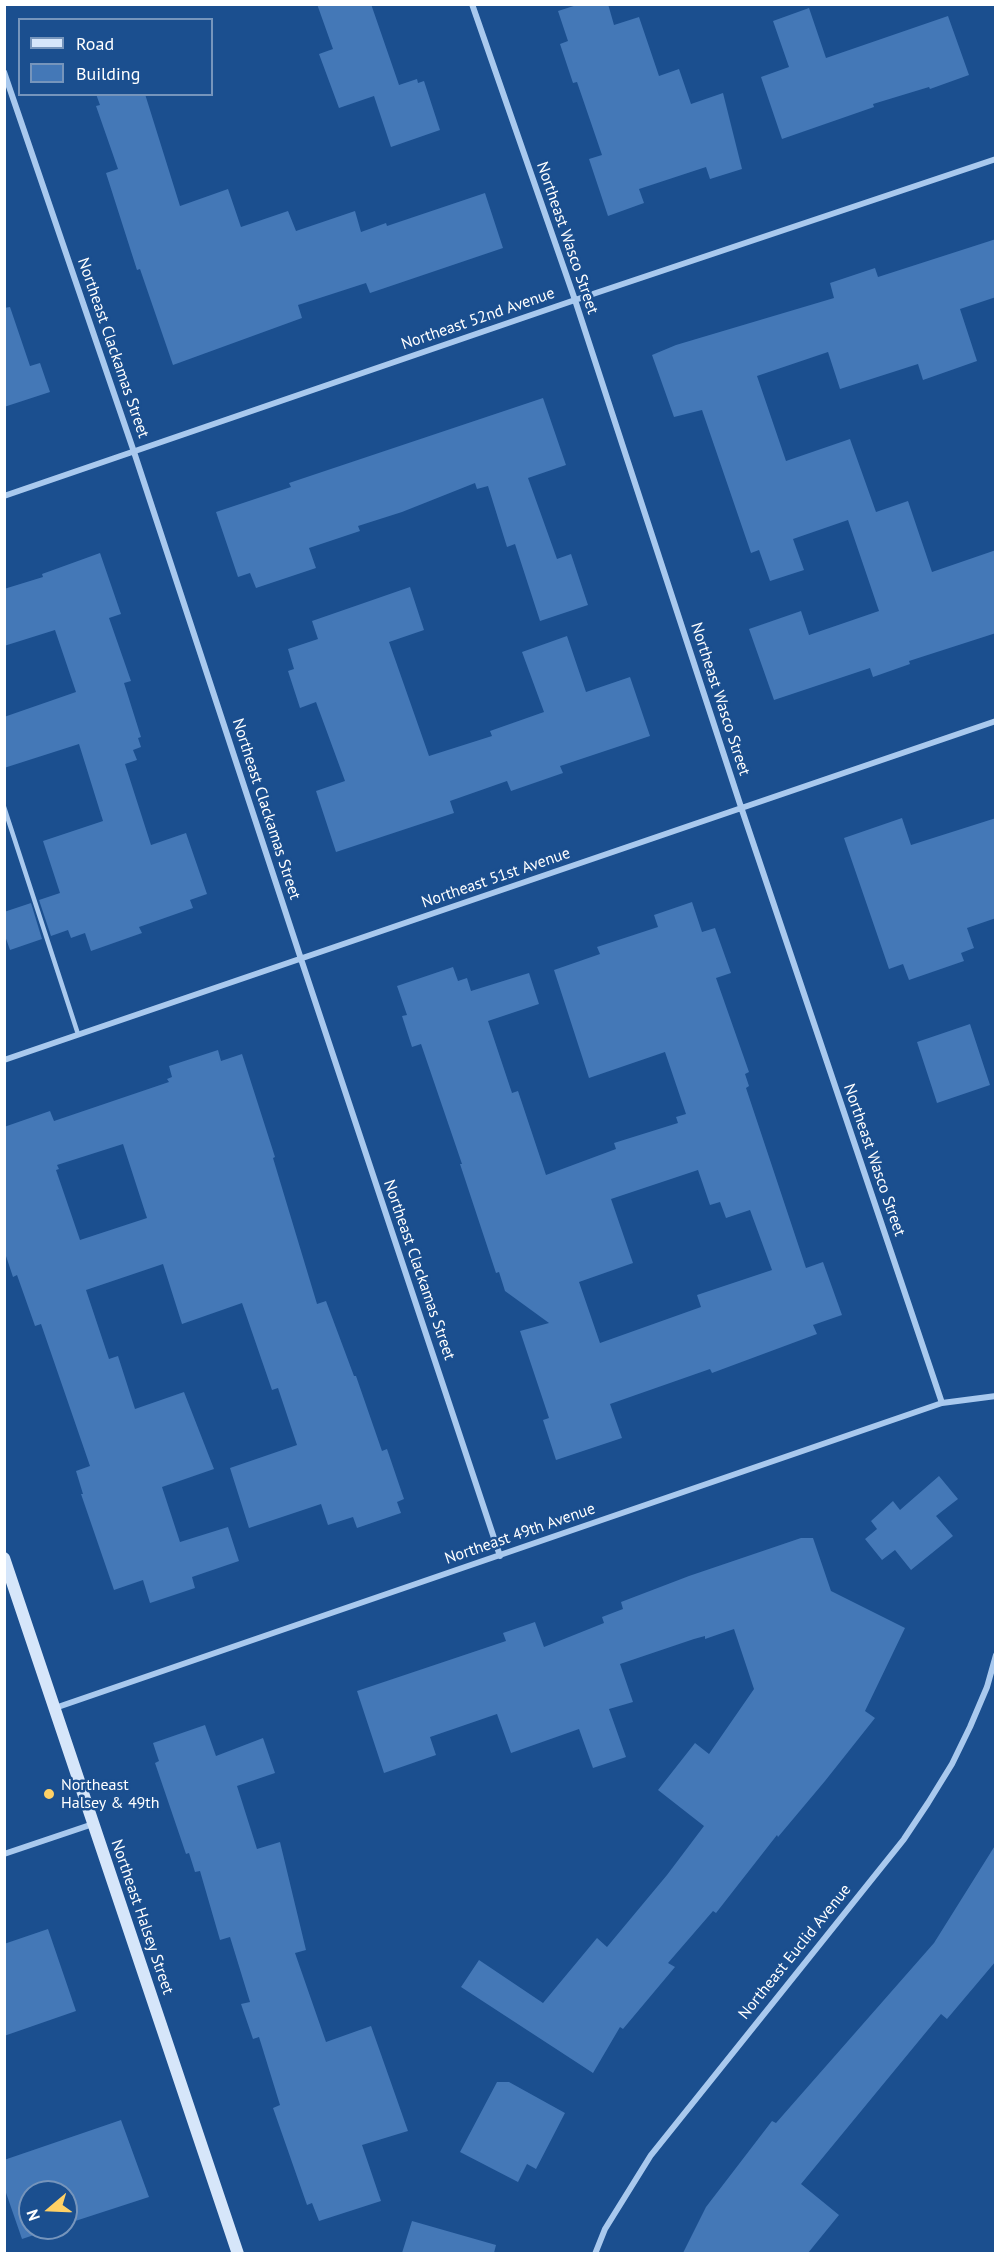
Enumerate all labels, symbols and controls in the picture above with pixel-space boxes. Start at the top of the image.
legend [18,18,213,96]
text: Road [76,32,114,55]
text: Building [76,62,140,85]
street label: Northeast Wasco Street [532,159,602,317]
street label: Northeast Clackamas Street [73,255,153,441]
street label: Northeast 52nd Avenue [399,284,557,354]
street label: Northeast Wasco Street [686,620,754,778]
street label: Northeast Clackamas Street [228,716,304,902]
street label: Northeast 51st Avenue [419,844,573,912]
street label: Northeast Wasco Street [839,1081,909,1239]
street label: Northeast Clackamas Street [379,1177,459,1363]
street label: Northeast 49th Avenue [442,1499,598,1569]
place label: Northeast Halsey & 49th [61,1775,160,1813]
marker: Northeast Halsey & 49th [42,1787,56,1801]
street label: Northeast Halsey Street [106,1837,178,1997]
street label: Northeast Euclid Avenue [735,1881,855,2023]
north arrow [18,2180,78,2240]
text: N [22,2207,44,2223]

